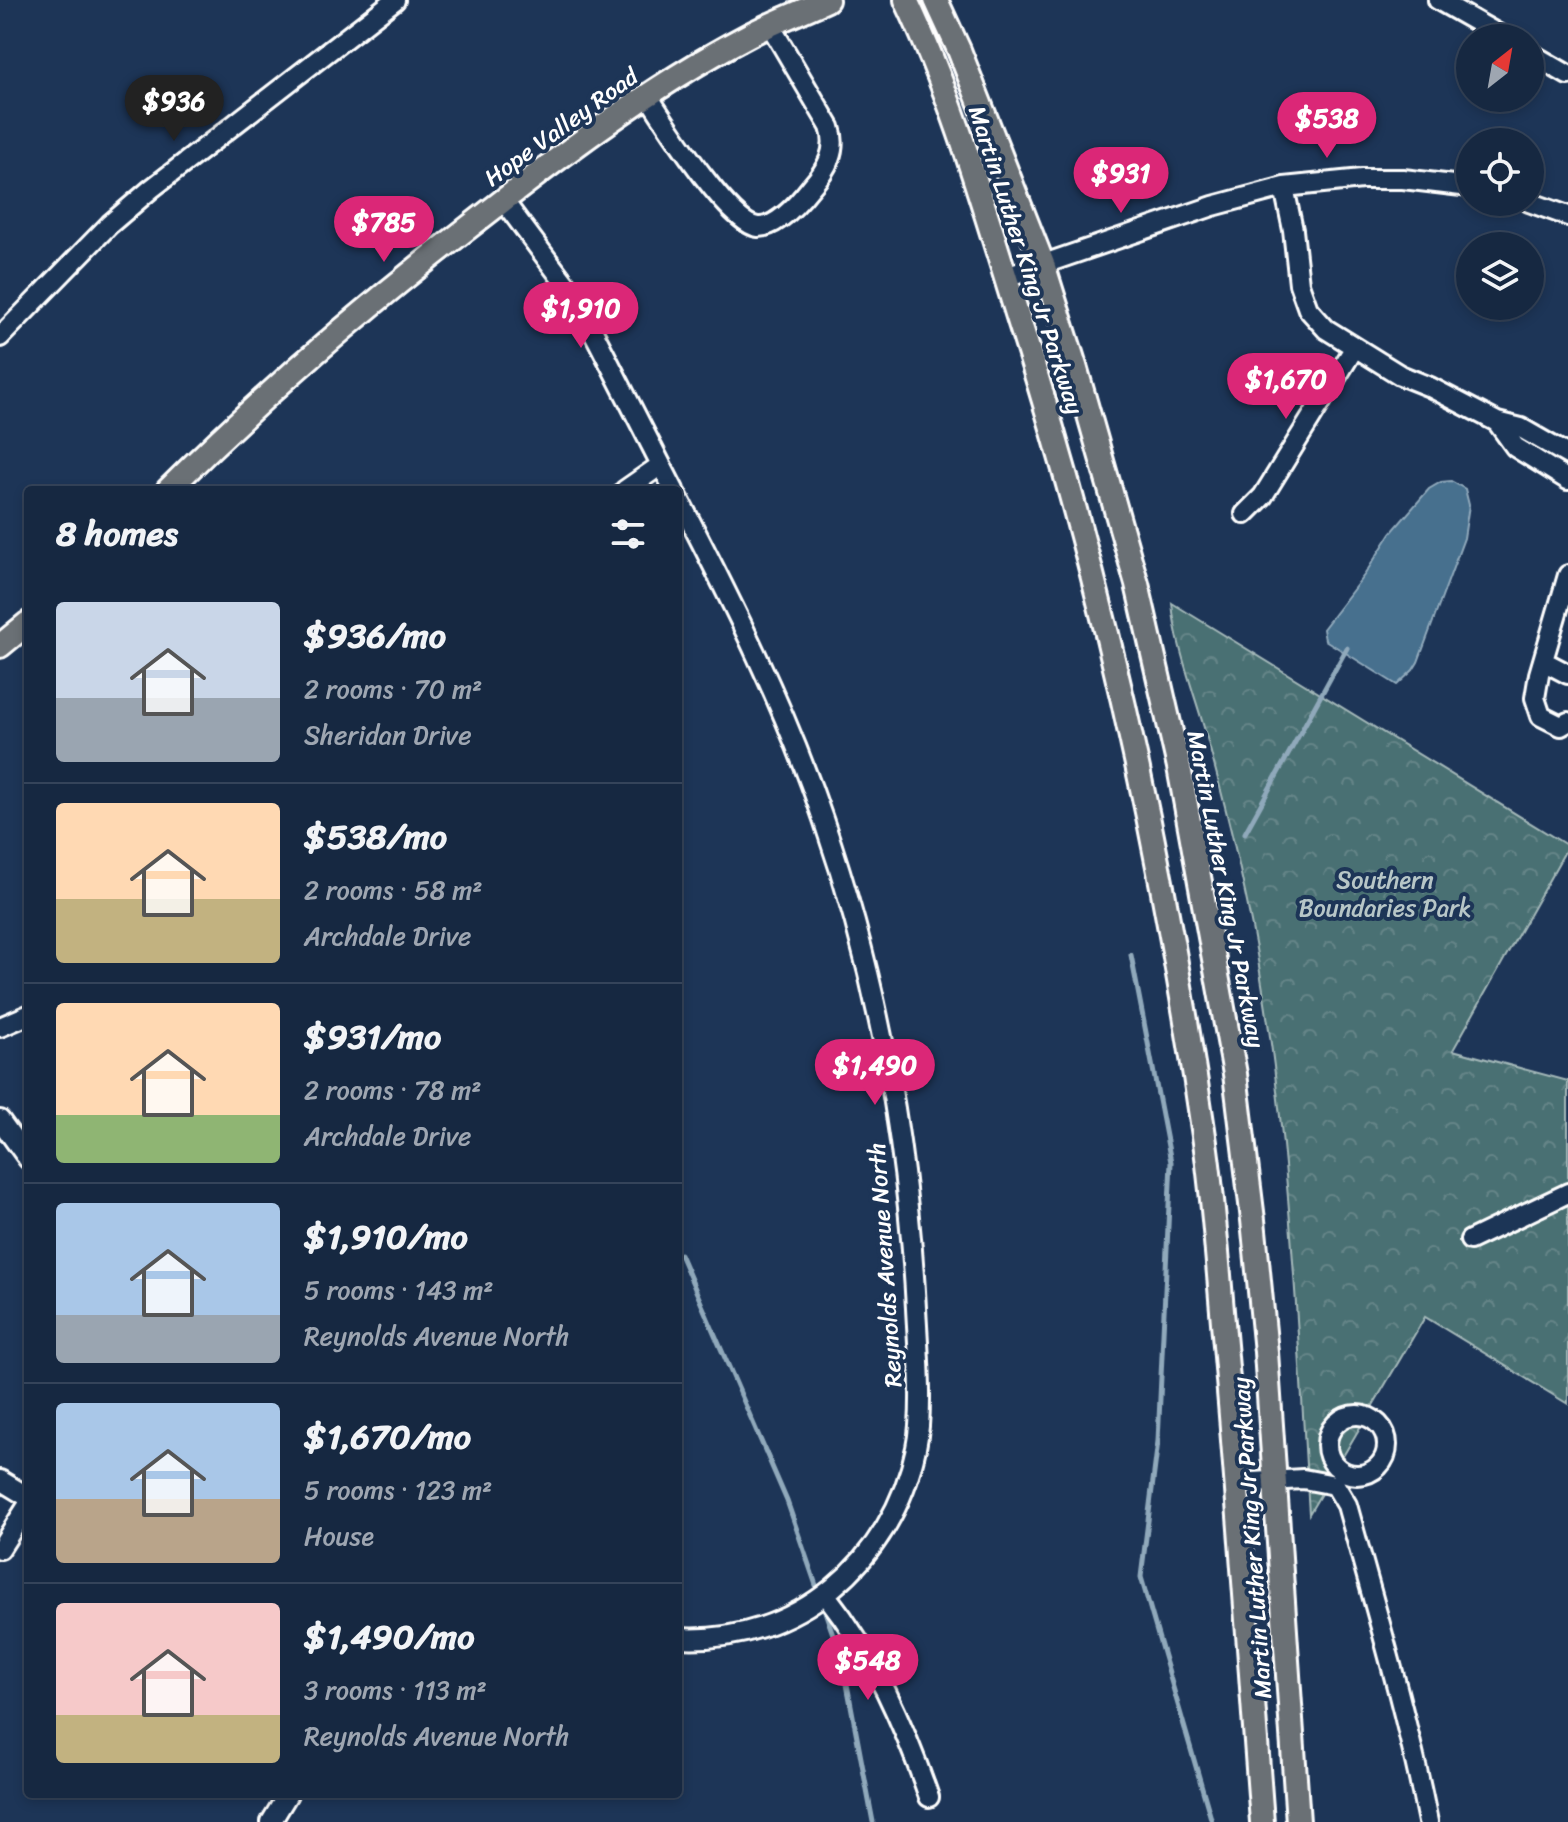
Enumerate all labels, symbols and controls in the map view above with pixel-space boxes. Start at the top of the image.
north arrow [1456,24,1544,112]
map controls [1456,24,1544,320]
street label: Hope Valley Road [475,55,648,198]
pin: $936 [127,75,221,143]
text: $936 [143,78,205,124]
pin: $538 [1280,92,1374,160]
text: $538 [1295,95,1359,141]
street label: Martin Luther King Jr Parkway [956,100,1096,420]
button: locate [1456,128,1544,216]
pin: $931 [1074,147,1168,215]
text: $931 [1092,150,1150,196]
pin: $785 [337,196,431,264]
text: $785 [352,199,416,245]
button: layers [1456,232,1544,320]
pin: $1,910 [516,282,646,350]
text: $1,910 [541,285,621,331]
pin: $1,670 [1221,353,1351,421]
text: $1,670 [1245,356,1327,402]
text: 8 homes [56,504,178,564]
icon: filters [606,512,650,556]
text: $936/mo [304,606,446,666]
icon: home [120,634,216,730]
text: 2 rooms · 70 m² [304,666,482,712]
text: Sheridan Drive [304,712,472,758]
street label: Martin Luther King Jr Parkway [1175,727,1277,1052]
text: $538/mo [304,807,447,867]
icon: home [120,835,216,931]
park label: Southern Boundaries Park [1298,859,1472,929]
text: 2 rooms · 58 m² [304,867,482,913]
text: Archdale Drive [304,913,471,959]
text: $931/mo [304,1007,441,1067]
icon: home [120,1035,216,1131]
pin: $1,490 [810,1039,940,1107]
text: $1,490 [833,1042,917,1088]
text: 2 rooms · 78 m² [304,1067,481,1113]
text: Archdale Drive [304,1113,471,1159]
street label: Reynolds Avenue North [856,1141,914,1389]
text: $1,910/mo [304,1207,468,1267]
icon: home [120,1235,216,1331]
text: 5 rooms · 143 m² [304,1267,493,1313]
text: Reynolds Avenue North [304,1313,569,1359]
street label: Martin Luther King Jr Parkway [1220,1375,1284,1700]
text: $1,670/mo [304,1407,471,1467]
icon: home [120,1435,216,1531]
text: 5 rooms · 123 m² [304,1467,492,1513]
text: House [304,1513,374,1559]
text: $1,490/mo [304,1607,474,1667]
pin: $548 [821,1634,915,1702]
icon: home [120,1635,216,1731]
text: $548 [835,1637,901,1683]
text: 3 rooms · 113 m² [304,1667,487,1713]
text: Reynolds Avenue North [304,1713,569,1759]

